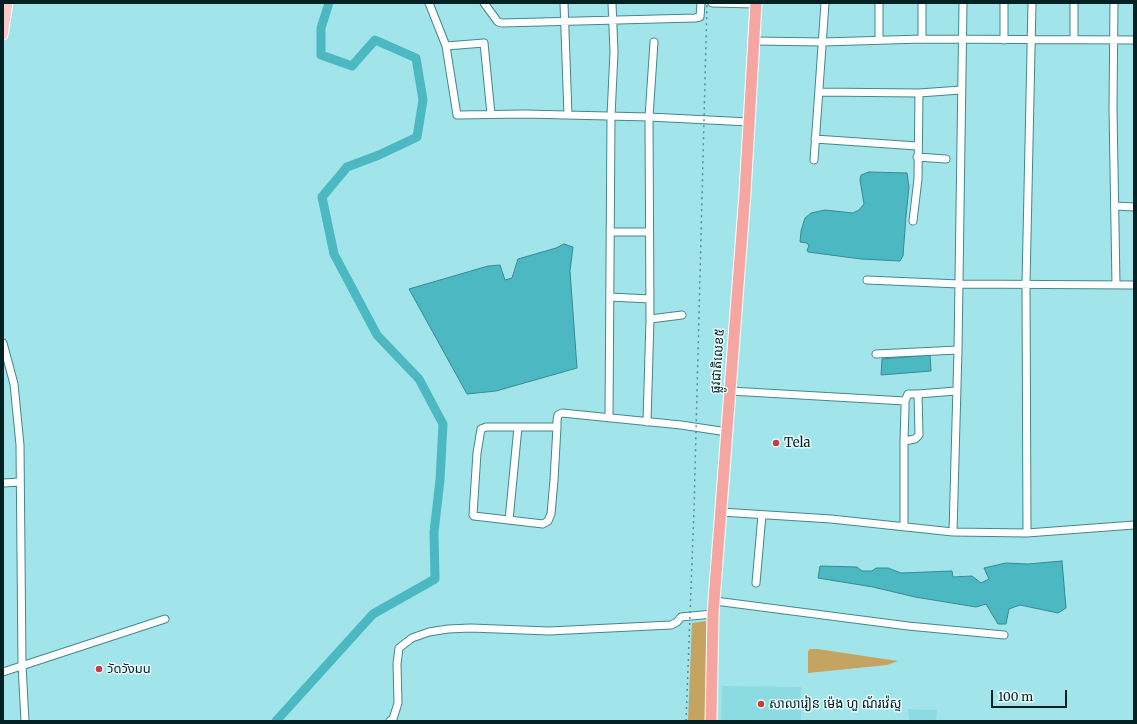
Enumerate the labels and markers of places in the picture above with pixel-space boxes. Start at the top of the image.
place label: Tela [784,435,810,451]
marker: Tela [771,438,781,448]
place label: วัดวังมน [107,661,151,677]
marker: วัดวังมน [94,664,104,674]
place label: សាលារៀន ម៉េង ហួ ណ័រវ៉េស្ទ [769,696,902,712]
marker: សាលារៀន ម៉េង ហួ ណ័រវ៉េស្ទ [756,699,766,709]

